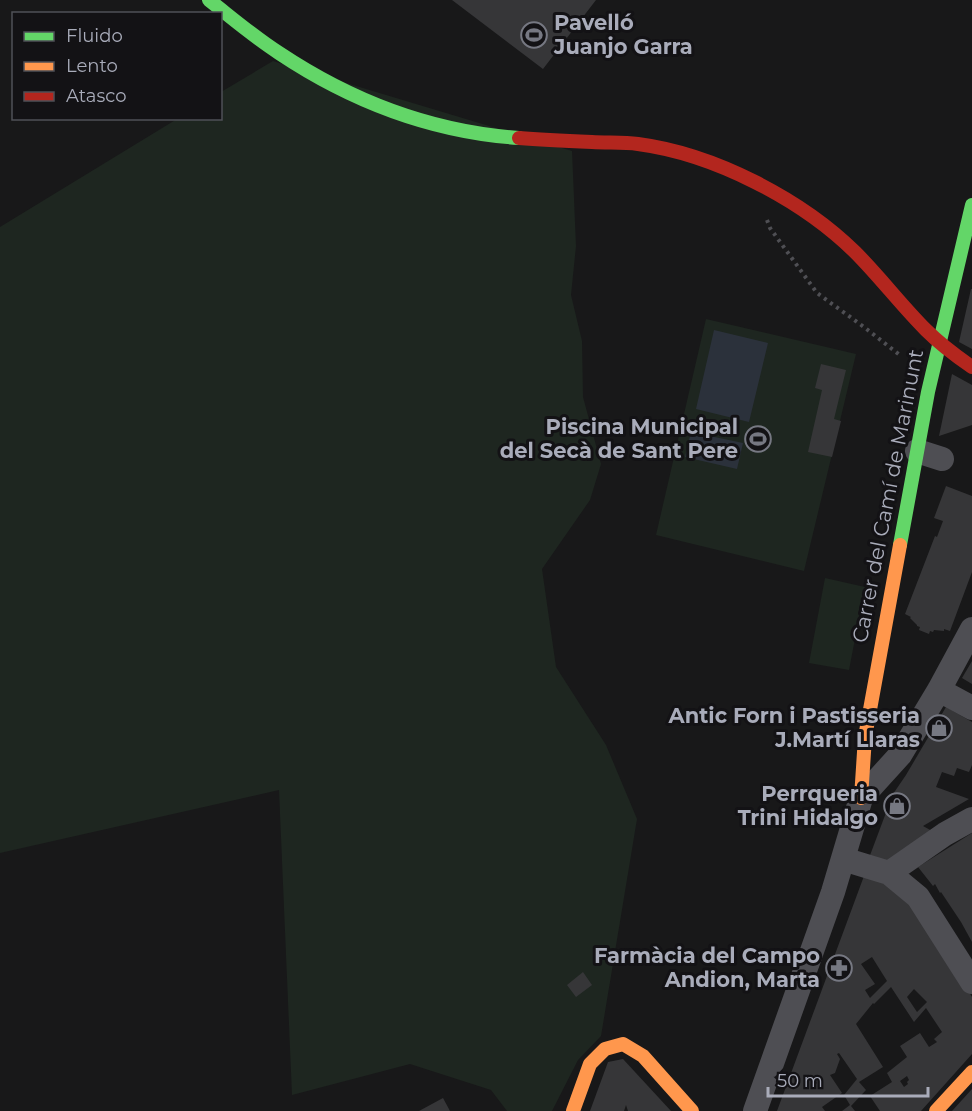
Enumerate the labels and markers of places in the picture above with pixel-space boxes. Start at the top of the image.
place label: Pavelló Juanjo Garra [553,10,693,59]
sports icon: Pavelló Juanjo Garra [519,20,549,50]
place label: Piscina Municipal del Secà de Sant Pere [500,414,738,463]
sports icon: Piscina Municipal del Secà de Sant Pere [743,424,773,454]
place label: Antic Forn i Pastisseria J.Martí Llaras [668,703,920,752]
shop icon: Antic Forn i Pastisseria J.Martí Llaras [924,713,954,743]
place label: Perrqueria Trini Hidalgo [738,781,878,830]
shop icon: Perrqueria Trini Hidalgo [882,791,912,821]
place label: Farmàcia del Campo Andion, Marta [594,943,820,992]
pharmacy icon: Farmàcia del Campo Andion, Marta [824,953,854,983]

